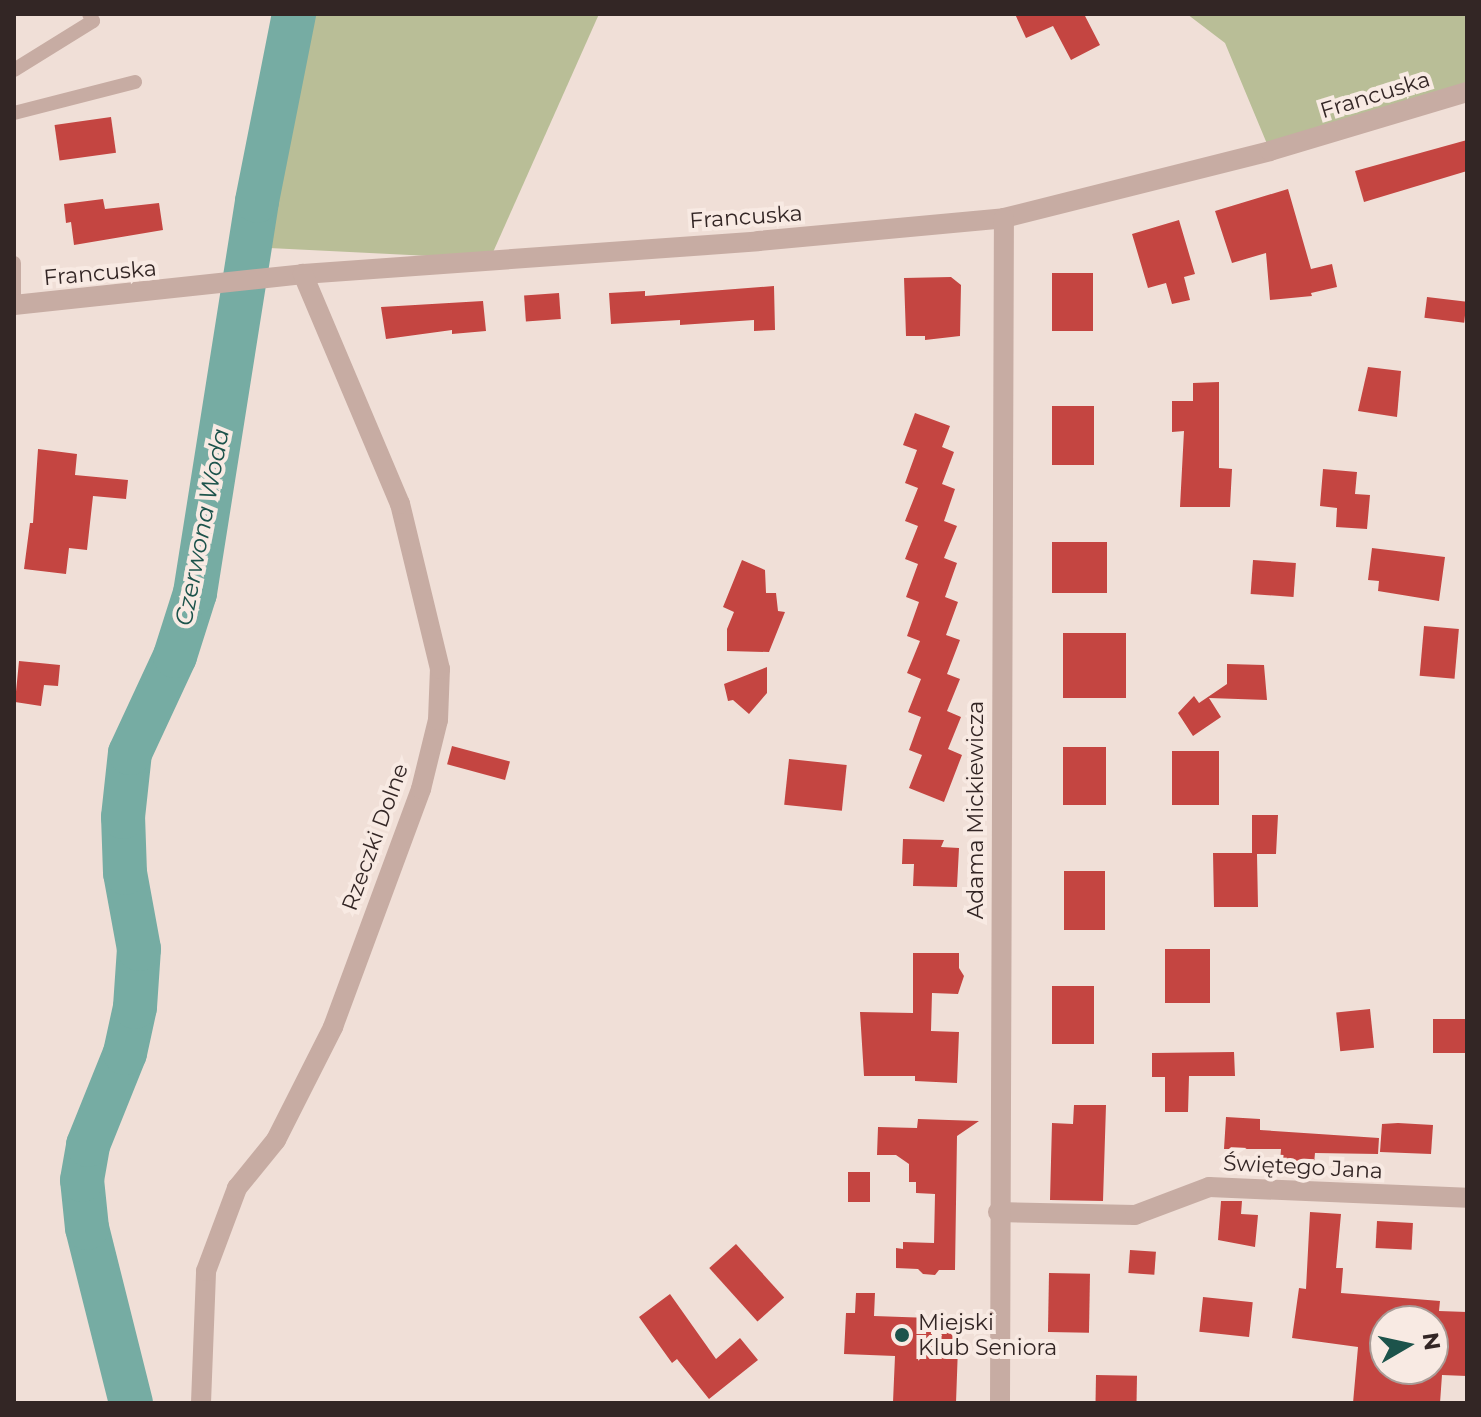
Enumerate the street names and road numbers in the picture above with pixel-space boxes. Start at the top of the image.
street label: Francuska [1317,66,1433,124]
street label: Francuska [689,200,803,234]
street label: Francuska [42,255,158,291]
street label: Adama Mickiewicza [963,701,989,919]
street label: Rzeczki Dolne [336,760,414,914]
street label: Świętego Jana [1222,1150,1384,1184]

